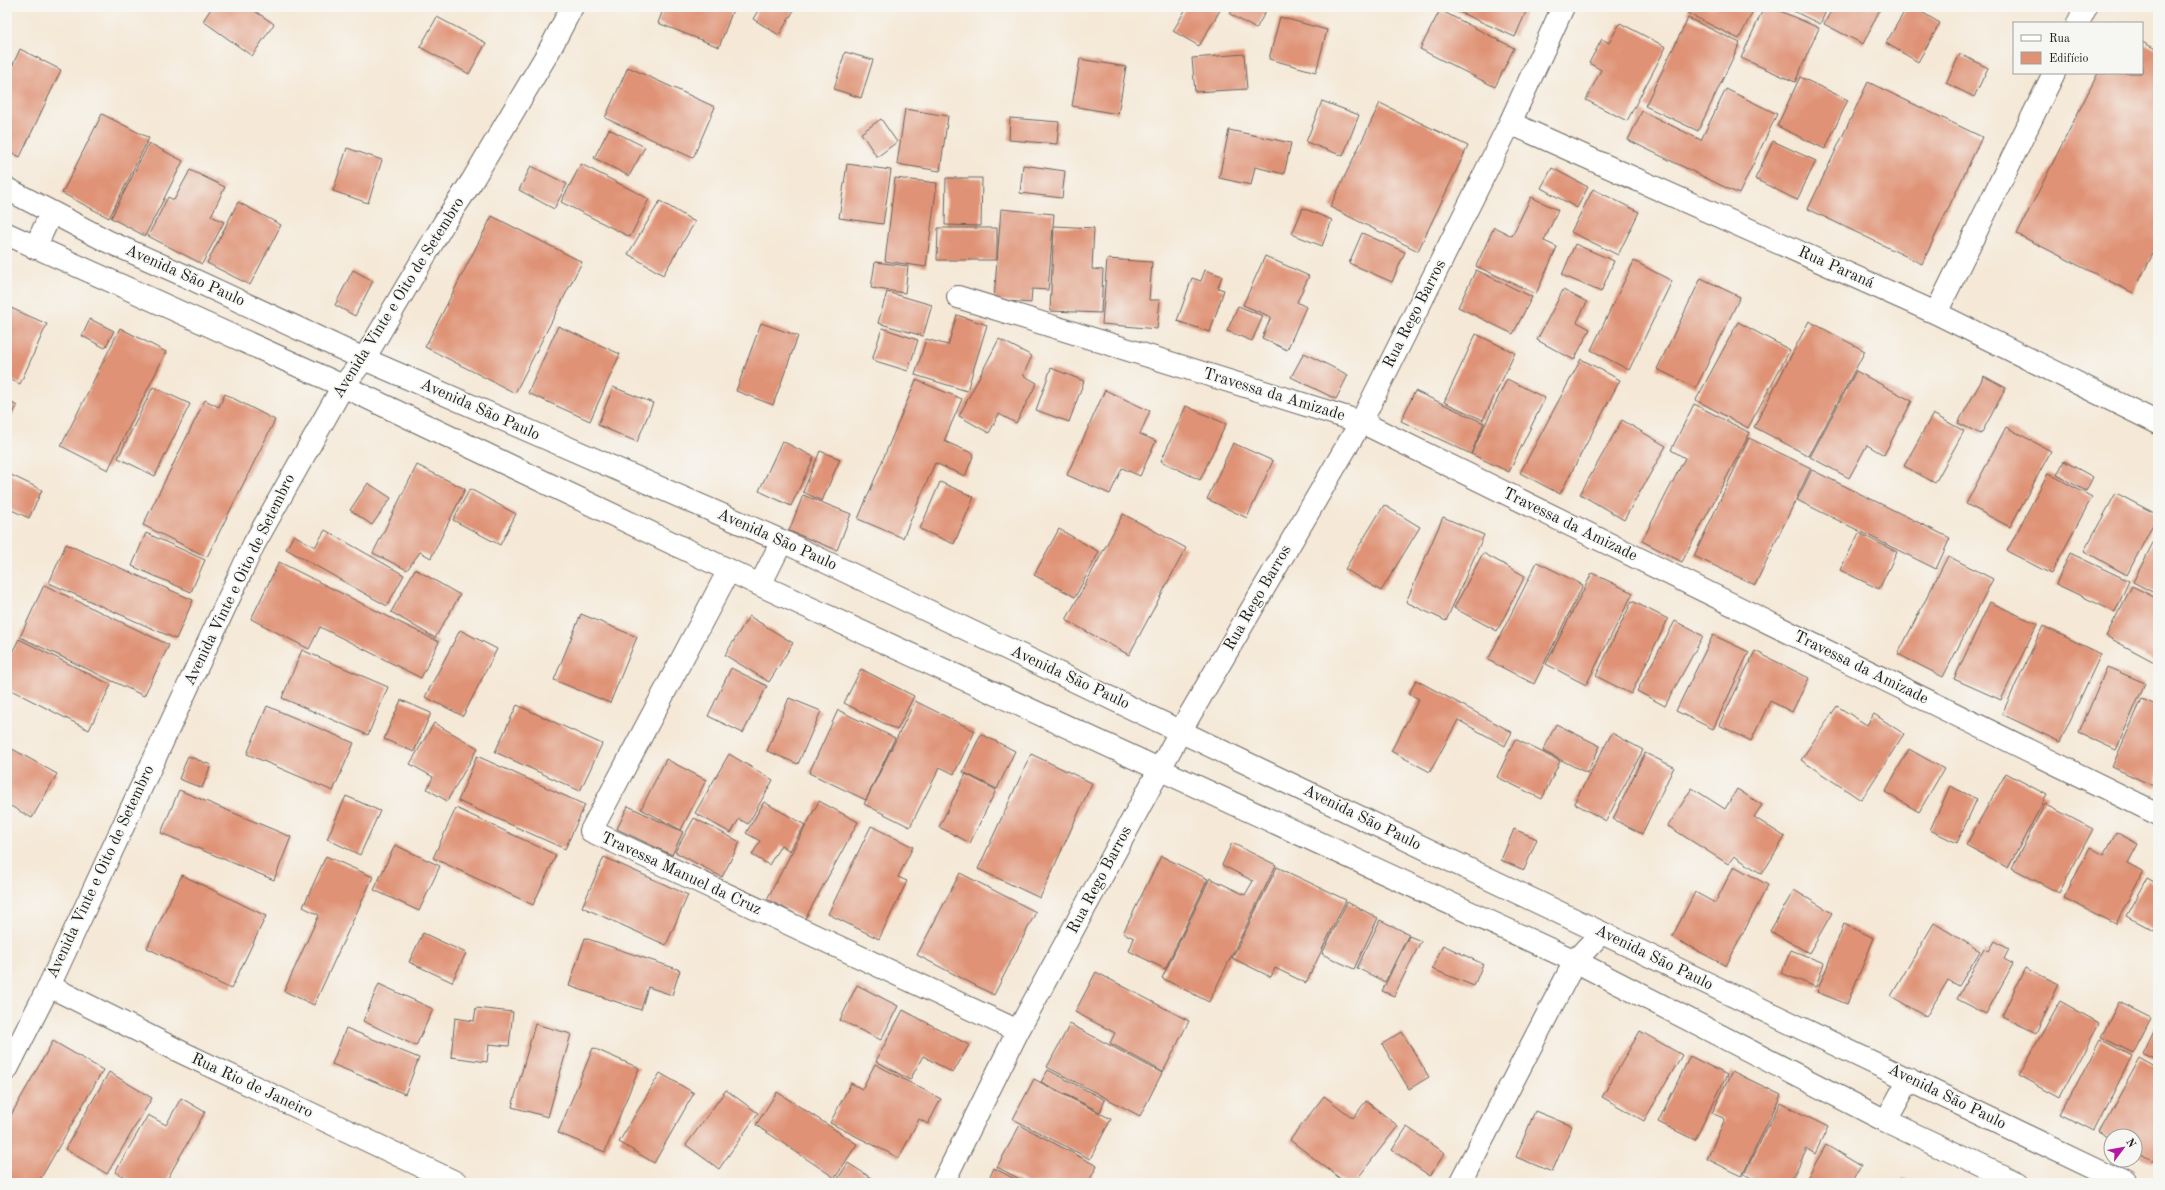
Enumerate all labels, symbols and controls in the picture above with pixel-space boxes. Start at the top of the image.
legend [2013,22,2143,74]
text: Rua [2049,33,2070,45]
text: Edifício [2049,53,2088,65]
street label: Avenida Vinte e Oito de Setembro [330,195,468,401]
street label: Avenida São Paulo [123,242,247,310]
street label: Rua Paraná [1796,244,1877,292]
street label: Rua Rego Barros [1381,257,1449,371]
street label: Travessa da Amizade [1201,366,1347,424]
street label: Avenida São Paulo [418,376,542,444]
street label: Avenida Vinte e Oito de Setembro [182,472,298,688]
street label: Travessa da Amizade [1500,486,1640,564]
street label: Avenida São Paulo [715,506,839,574]
street label: Rua Rego Barros [1221,542,1295,654]
street label: Travessa da Amizade [1791,629,1931,707]
street label: Avenida São Paulo [1008,643,1132,713]
street label: Avenida Vinte e Oito de Setembro [44,763,158,981]
street label: Avenida São Paulo [1300,783,1424,854]
street label: Rua Rego Barros [1065,824,1135,936]
street label: Travessa Manuel da Cruz [598,830,764,918]
street label: Avenida São Paulo [1592,923,1716,994]
street label: Rua Rio de Janeiro [189,1051,315,1121]
street label: Avenida São Paulo [1885,1062,2009,1133]
north arrow [2103,1128,2143,1168]
text: N [2123,1137,2137,1150]

